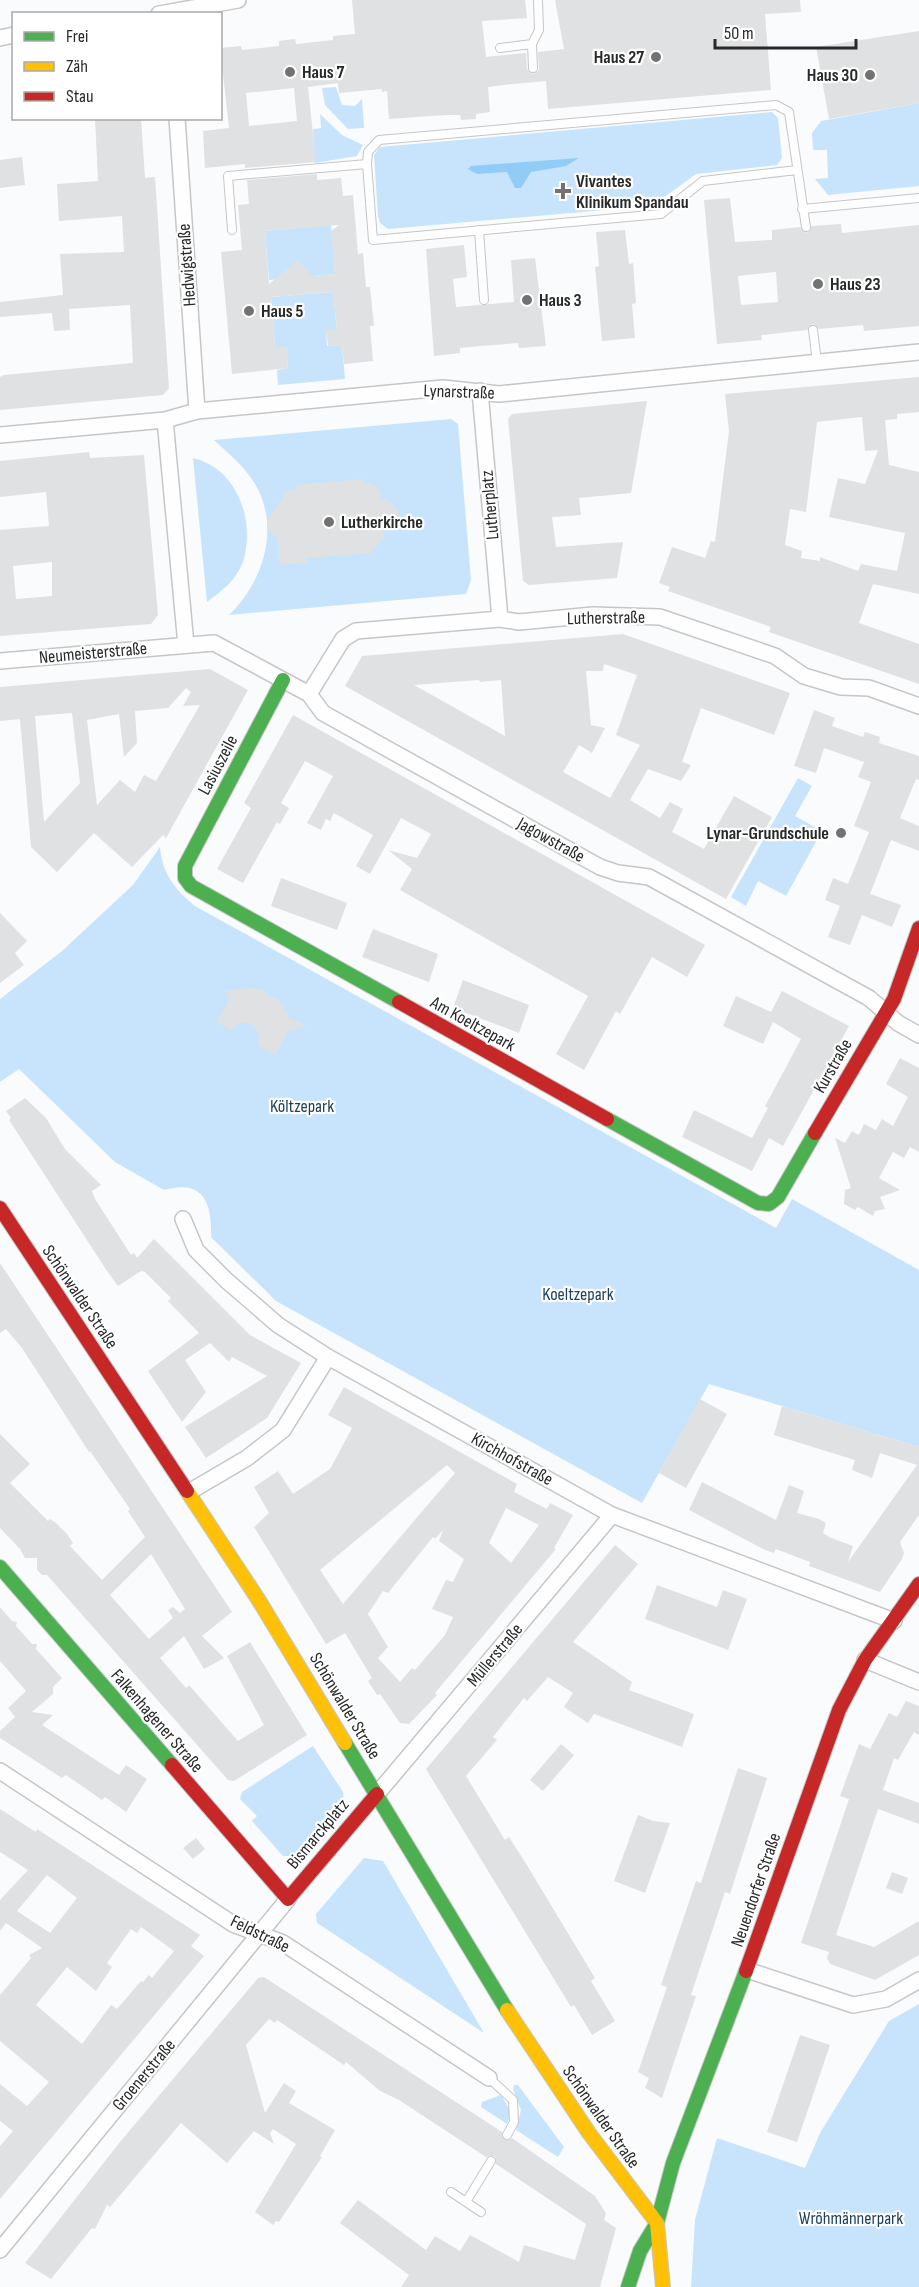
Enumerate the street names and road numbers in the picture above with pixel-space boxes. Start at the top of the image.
street label: Hedwigstraße [174,223,200,307]
street label: Lynarstraße [423,380,495,404]
street label: Lutherplatz [476,469,503,541]
street label: Lutherstraße [567,607,645,629]
street label: Neumeisterstraße [38,638,148,668]
street label: Lasiuszeile [194,732,242,798]
street label: Jagowstraße [513,812,588,867]
street label: Am Koeltzepark [426,992,519,1056]
street label: Kurstraße [809,1035,857,1097]
street label: Schönwalder Straße [38,1241,122,1353]
street label: Kirchhofstraße [467,1428,557,1490]
street label: Müllerstraße [463,1619,527,1691]
street label: Schönwalder Straße [305,1649,385,1763]
street label: Falkenhagener Straße [106,1665,208,1777]
street label: Bismarckplatz [283,1794,354,1873]
street label: Neuendorfer Straße [727,1830,785,1950]
street label: Feldstraße [227,1911,293,1957]
street label: Groenerstraße [108,2035,180,2115]
street label: Schönwalder Straße [558,2062,644,2172]

